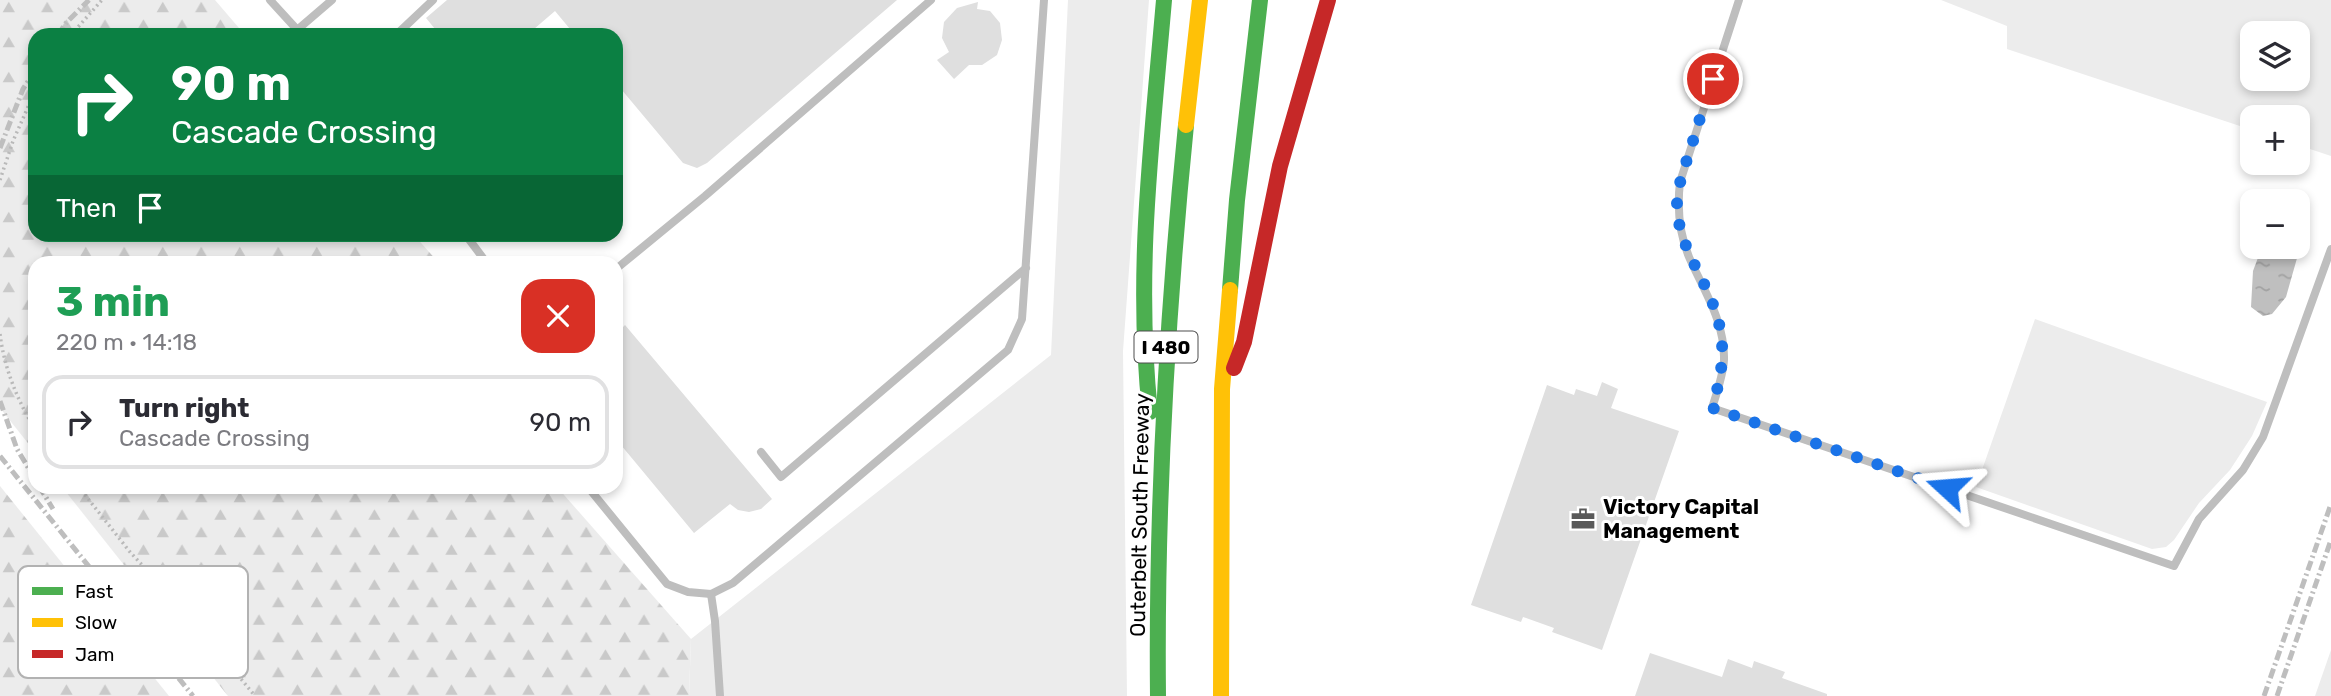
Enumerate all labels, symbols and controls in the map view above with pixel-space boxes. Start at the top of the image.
map controls [2240,21,2310,259]
button: layers [2240,21,2310,91]
pin [1683,49,1743,109]
text: 90 m [171,54,291,112]
icon: right [56,56,147,147]
icon: arrive [1694,60,1732,98]
button: + [2240,105,2310,175]
text: Cascade Crossing [171,113,437,151]
icon: arrive [131,189,169,227]
button: − [2240,189,2310,259]
text: Then [56,193,117,224]
text: 3 min [56,277,170,327]
button: close [521,279,595,353]
text: 220 m · 14:18 [56,328,197,356]
road number: I 480 [1134,332,1198,362]
street label: Outerbelt South Freeway [1125,392,1154,637]
text: Turn right [119,393,249,424]
icon: right [60,403,98,441]
text: 90 m [530,407,591,438]
text: Cascade Crossing [119,424,310,452]
position arrow [1910,451,1984,525]
place label: Victory Capital Management [1603,494,1759,543]
office icon: Victory Capital Management [1569,505,1597,533]
legend [18,566,248,678]
text: Fast [75,580,114,603]
text: Slow [75,611,117,634]
text: Jam [75,643,114,666]

